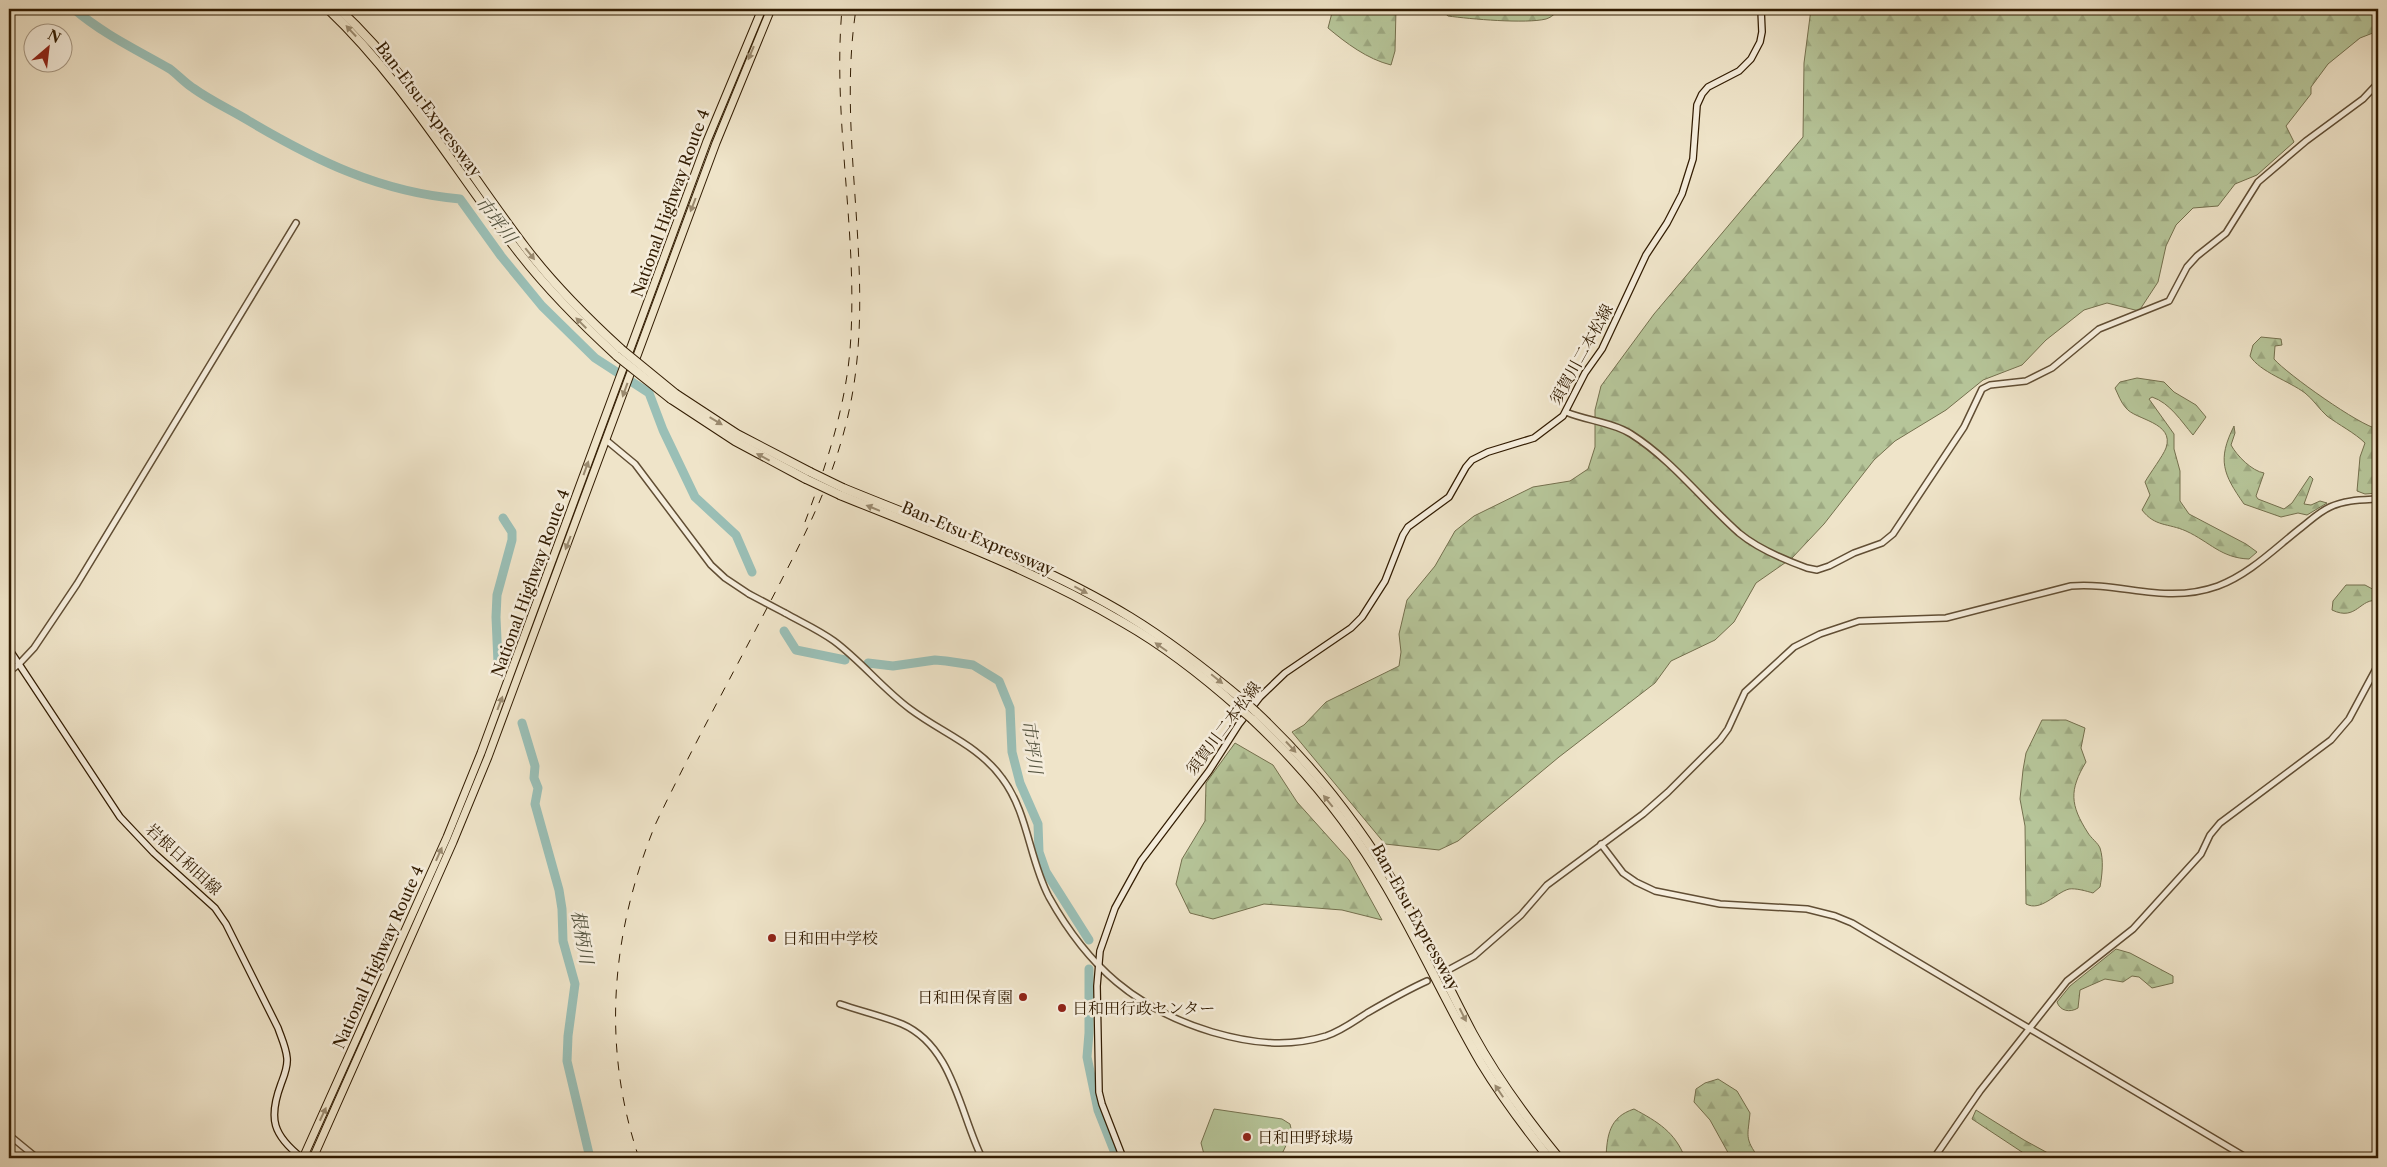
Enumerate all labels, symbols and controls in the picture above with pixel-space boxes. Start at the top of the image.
north arrow [22,22,72,72]
text: N [45,26,64,47]
one-way arrow [345,26,357,38]
street label: Ban-Etsu Expressway [372,38,487,181]
one-way arrow [747,46,755,60]
street label: National Highway Route 4 [627,106,713,300]
water label: 市坪川 [471,192,523,250]
one-way arrow [689,198,697,213]
one-way arrow [525,247,536,260]
street label: 須賀川二本松線 [1545,300,1617,408]
one-way arrow [576,317,588,329]
one-way arrow [621,383,629,398]
one-way arrow [710,416,723,426]
one-way arrow [756,453,770,461]
one-way arrow [583,461,590,476]
street label: National Highway Route 4 [487,486,573,680]
street label: Ban-Etsu Expressway [899,497,1058,580]
one-way arrow [866,504,880,512]
one-way arrow [564,535,571,550]
one-way arrow [1074,586,1088,594]
one-way arrow [1154,642,1167,652]
one-way arrow [1210,673,1223,684]
street label: 須賀川二本松線 [1181,677,1265,779]
one-way arrow [497,696,505,710]
water label: 市坪川 [1017,719,1047,777]
one-way arrow [1285,740,1297,752]
one-way arrow [1322,795,1333,808]
street label: 岩根日和田線 [142,819,226,899]
street label: Ban-Etsu Expressway [1368,840,1465,994]
one-way arrow [436,847,444,861]
street label: National Highway Route 4 [328,862,428,1052]
water label: 根柄川 [566,909,598,967]
place label: 日和田中学校 [782,928,878,948]
marker: 日和田中学校 [766,932,778,944]
place label: 日和田保育園 [917,987,1013,1007]
marker: 日和田保育園 [1017,991,1029,1003]
place label: 日和田行政センター [1072,998,1215,1018]
marker: 日和田行政センター [1056,1002,1068,1014]
one-way arrow [1459,1007,1467,1022]
one-way arrow [1494,1084,1504,1098]
one-way arrow [319,1107,327,1121]
place label: 日和田野球場 [1257,1127,1353,1147]
marker: 日和田野球場 [1241,1131,1253,1143]

